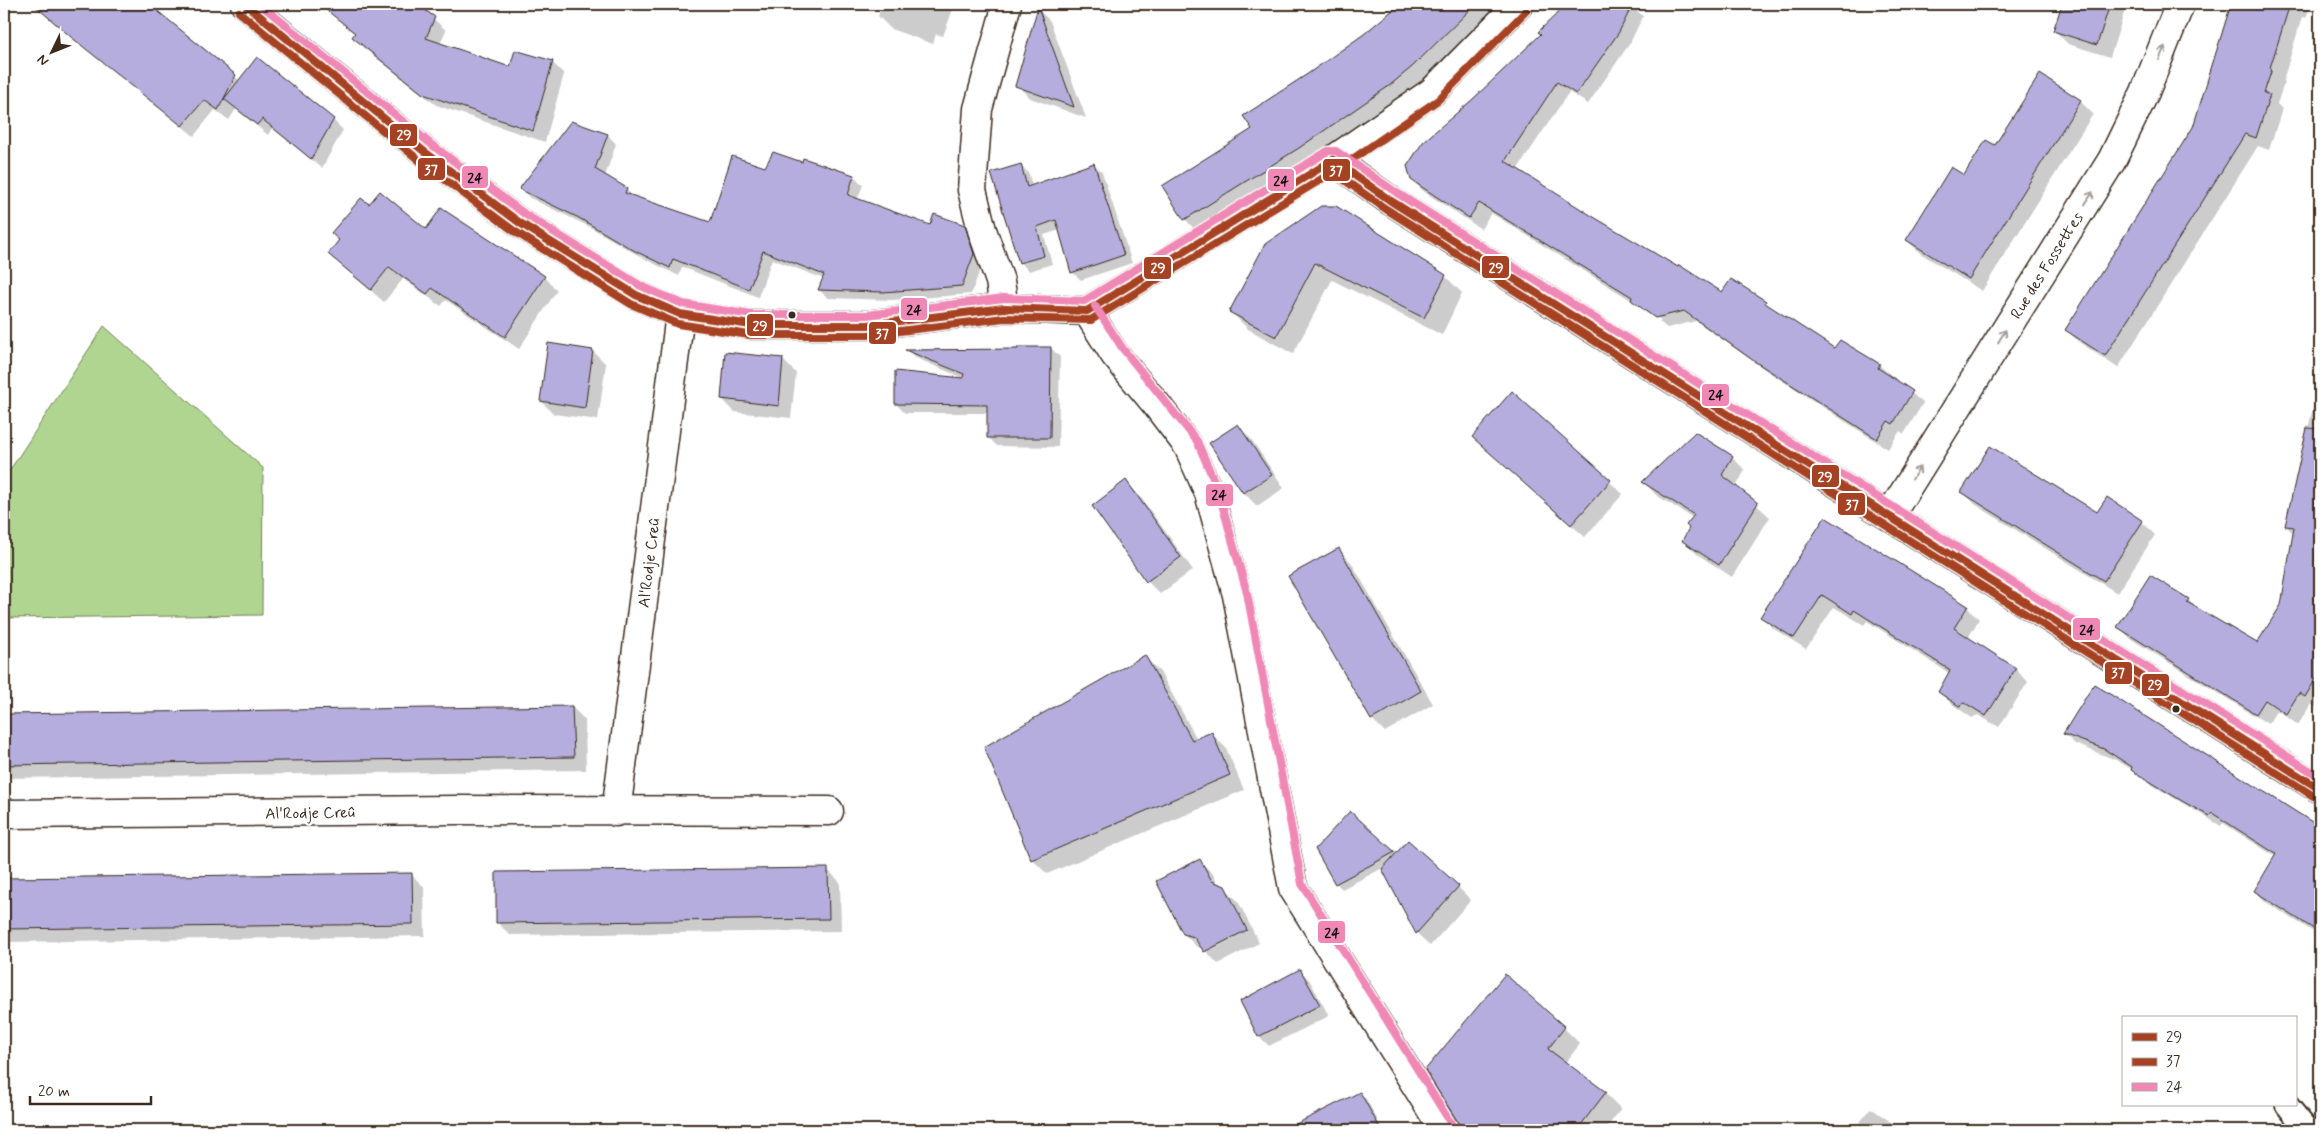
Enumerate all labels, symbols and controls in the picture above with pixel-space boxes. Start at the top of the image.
north arrow [28,28,78,78]
one-way arrow [2158,46,2167,61]
text: N [33,51,53,70]
line badge: 29 [389,123,418,147]
text: 29 [396,126,412,144]
line badge: 37 [417,157,446,181]
line badge: 37 [1322,158,1351,182]
text: 37 [424,161,438,179]
text: 37 [1329,162,1343,180]
line badge: 24 [461,165,489,189]
line badge: 24 [1267,168,1295,192]
text: 24 [467,169,483,187]
text: 24 [1273,172,1289,190]
one-way arrow [2084,192,2094,206]
street label: Rue des Fossettes [2006,208,2089,323]
line badge: 29 [1481,255,1510,279]
line badge: 29 [1143,256,1172,280]
text: 29 [1150,259,1166,277]
text: 29 [1488,259,1504,277]
line badge: 24 [900,297,928,321]
text: 24 [906,301,922,319]
unlabelled marker [787,310,797,320]
line badge: 29 [746,313,774,337]
text: 29 [752,317,768,335]
line badge: 37 [868,321,897,345]
text: 37 [875,325,889,343]
one-way arrow [1997,329,2007,343]
line badge: 24 [1701,383,1730,407]
text: 24 [1708,386,1724,404]
line badge: 29 [1811,464,1840,488]
one-way arrow [1911,467,1921,481]
text: 29 [1817,468,1833,486]
line badge: 24 [1205,483,1234,507]
text: 24 [1211,486,1227,504]
line badge: 37 [1837,492,1866,516]
text: 37 [1845,496,1859,514]
street label: Al'Rodje Creû [634,517,665,609]
line badge: 24 [2072,617,2101,641]
text: 24 [2079,621,2095,639]
line badge: 37 [2104,661,2133,685]
text: 37 [2111,664,2125,682]
line badge: 29 [2141,673,2170,697]
text: 29 [2147,676,2163,694]
unlabelled marker [2171,704,2181,714]
street label: Al'Rodje Creû [265,802,355,825]
line badge: 24 [1317,920,1346,944]
text: 24 [1324,924,1340,942]
legend [2122,1016,2296,1106]
text: 29 [2166,1028,2182,1048]
text: 37 [2166,1052,2181,1072]
scale bar [30,1074,151,1106]
text: 24 [2166,1078,2182,1098]
text: 20 m [38,1082,70,1102]

